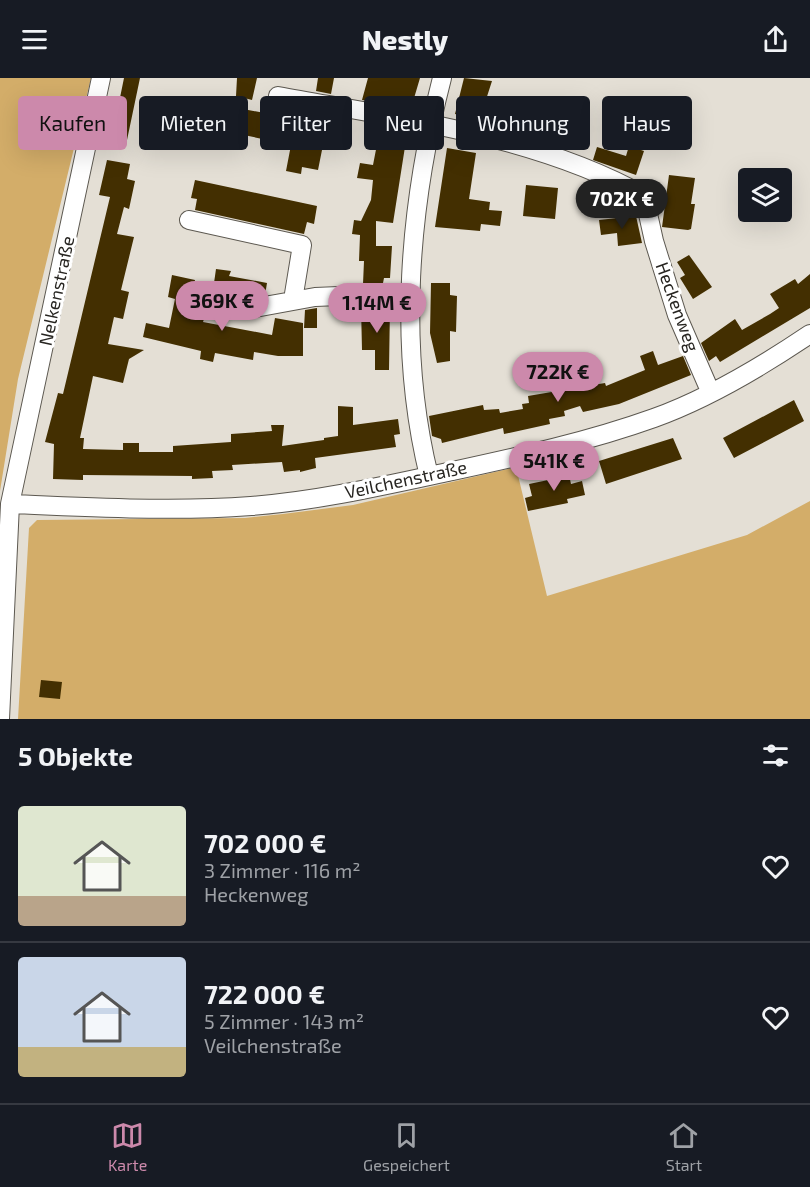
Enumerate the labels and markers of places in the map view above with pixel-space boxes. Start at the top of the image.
pin: 702K € [573,179,671,230]
pin: 369K € [173,281,271,332]
pin: 1.14M € [322,283,432,334]
pin: 722K € [509,352,607,403]
pin: 541K € [505,441,603,492]

